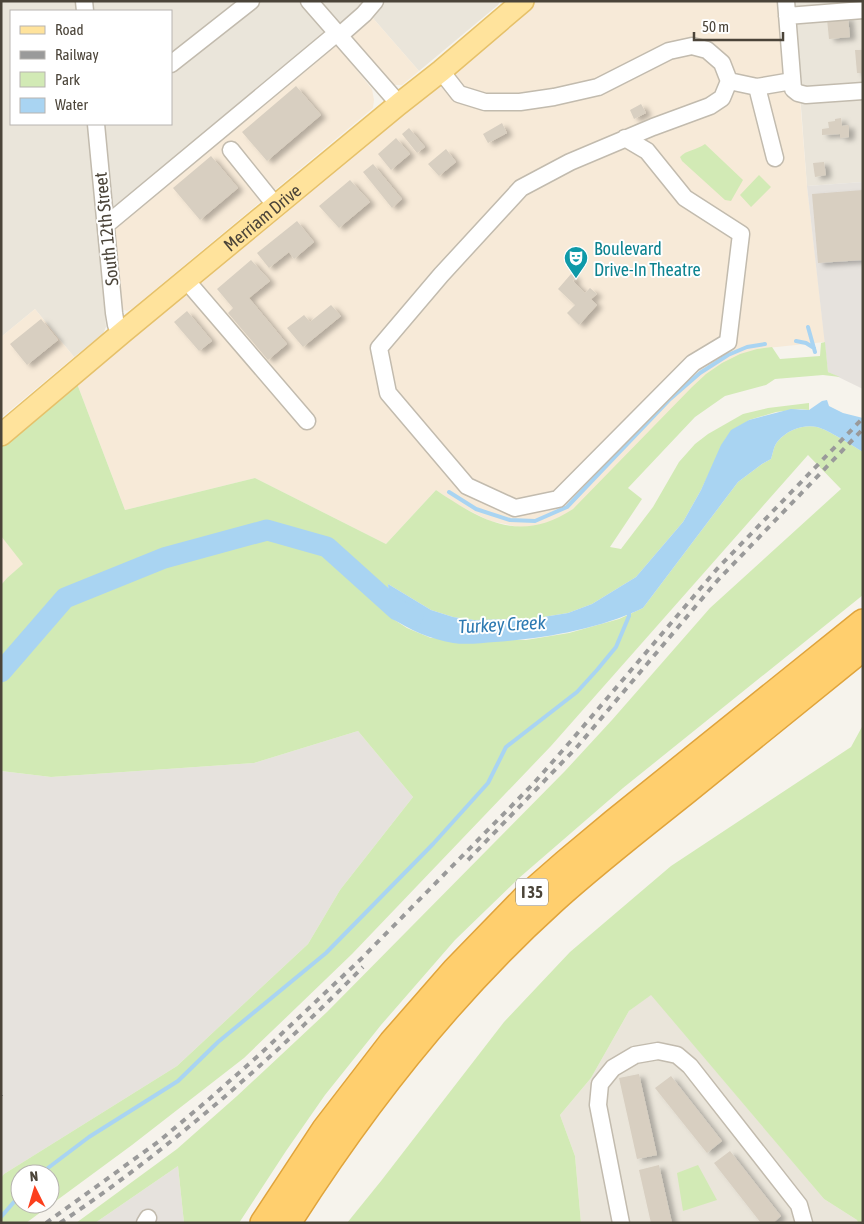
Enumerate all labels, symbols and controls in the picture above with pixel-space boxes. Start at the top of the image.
legend [10,10,172,125]
scale bar [694,10,783,42]
text: 50 m [702,18,729,35]
text: Road [55,21,84,38]
text: Railway [55,46,99,63]
text: Park [55,71,80,88]
text: Water [55,96,88,113]
street label: South 12th Street [90,171,122,287]
street label: Merriam Drive [219,179,305,255]
place label: Boulevard Drive-In Theatre [594,238,701,280]
theatre icon: Boulevard Drive-In Theatre [563,245,589,279]
water label: Turkey Creek [458,611,547,637]
road number: I 35 [516,879,548,906]
north arrow [10,1164,60,1214]
text: N [29,1168,39,1184]

